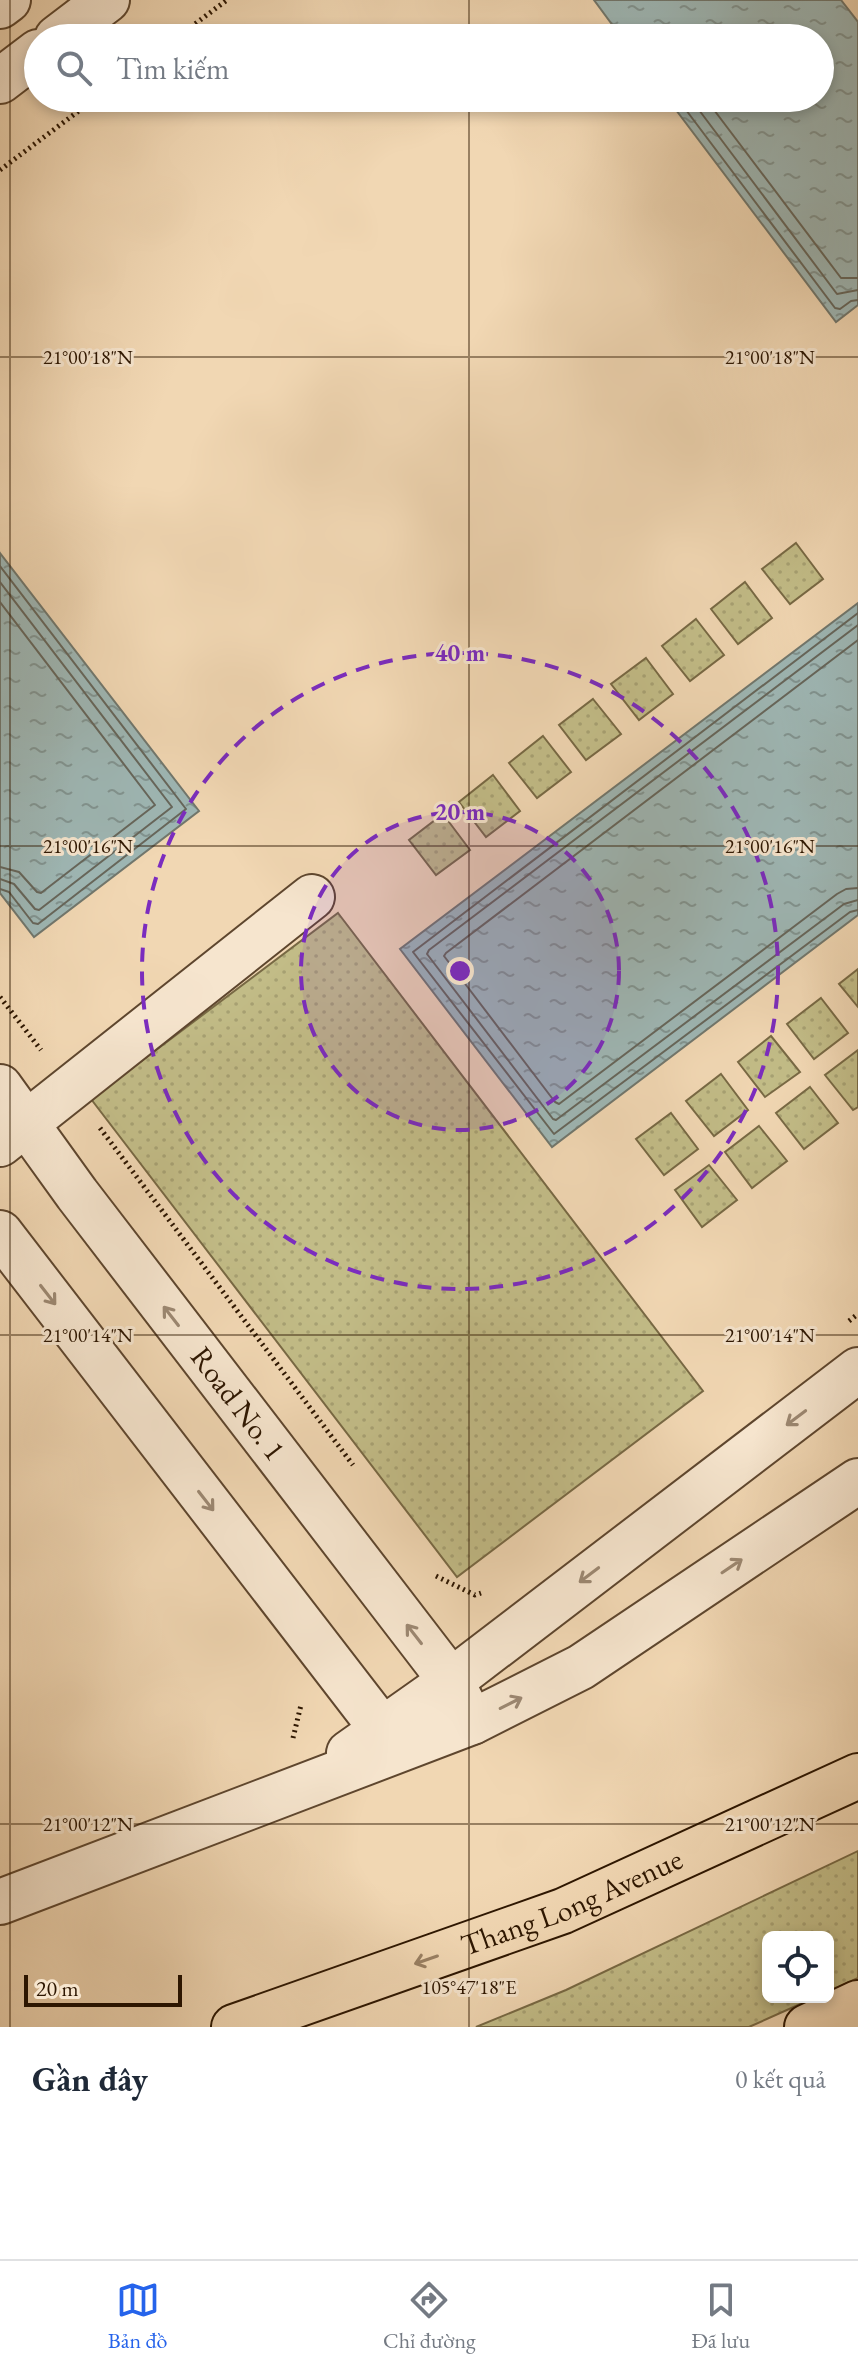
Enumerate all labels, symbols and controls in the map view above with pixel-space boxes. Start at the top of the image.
search box [24,24,834,112]
icon: search [52,46,96,90]
text: Tìm kiếm [116,49,229,88]
text: 21°00'18"N [43,344,133,370]
text: 21°00'18"N [725,344,815,370]
text: 40 m [435,637,485,668]
text: 20 m [435,796,485,827]
text: 21°00'16"N [43,833,133,859]
text: 21°00'16"N [725,833,815,859]
centre of rings [446,957,474,985]
one-way arrow [39,1284,56,1305]
one-way arrow [162,1306,179,1328]
text: 21°00'14"N [43,1322,133,1348]
text: 21°00'14"N [725,1322,815,1348]
street label: Road No. 1 [182,1338,295,1468]
one-way arrow [786,1409,807,1426]
one-way arrow [198,1490,215,1511]
one-way arrow [720,1558,742,1574]
one-way arrow [579,1567,601,1584]
one-way arrow [406,1624,423,1645]
one-way arrow [498,1694,522,1710]
text: 21°00'12"N [43,1811,133,1837]
text: 21°00'12"N [725,1811,815,1837]
street label: Thang Long Avenue [456,1839,688,1964]
map controls [762,1931,834,2003]
button: locate [762,1931,834,2003]
one-way arrow [413,1953,438,1968]
scale bar [24,1971,182,2007]
text: 20 m [36,1974,79,2003]
text: 105°47'18"E [422,1974,516,2000]
text: Gần đây [32,2057,148,2101]
text: 0 kết quả [735,2062,826,2096]
tab: Bản đồ [108,2278,168,2355]
tab: Chỉ đường [383,2278,476,2355]
tab: Đã lưu [691,2278,750,2355]

